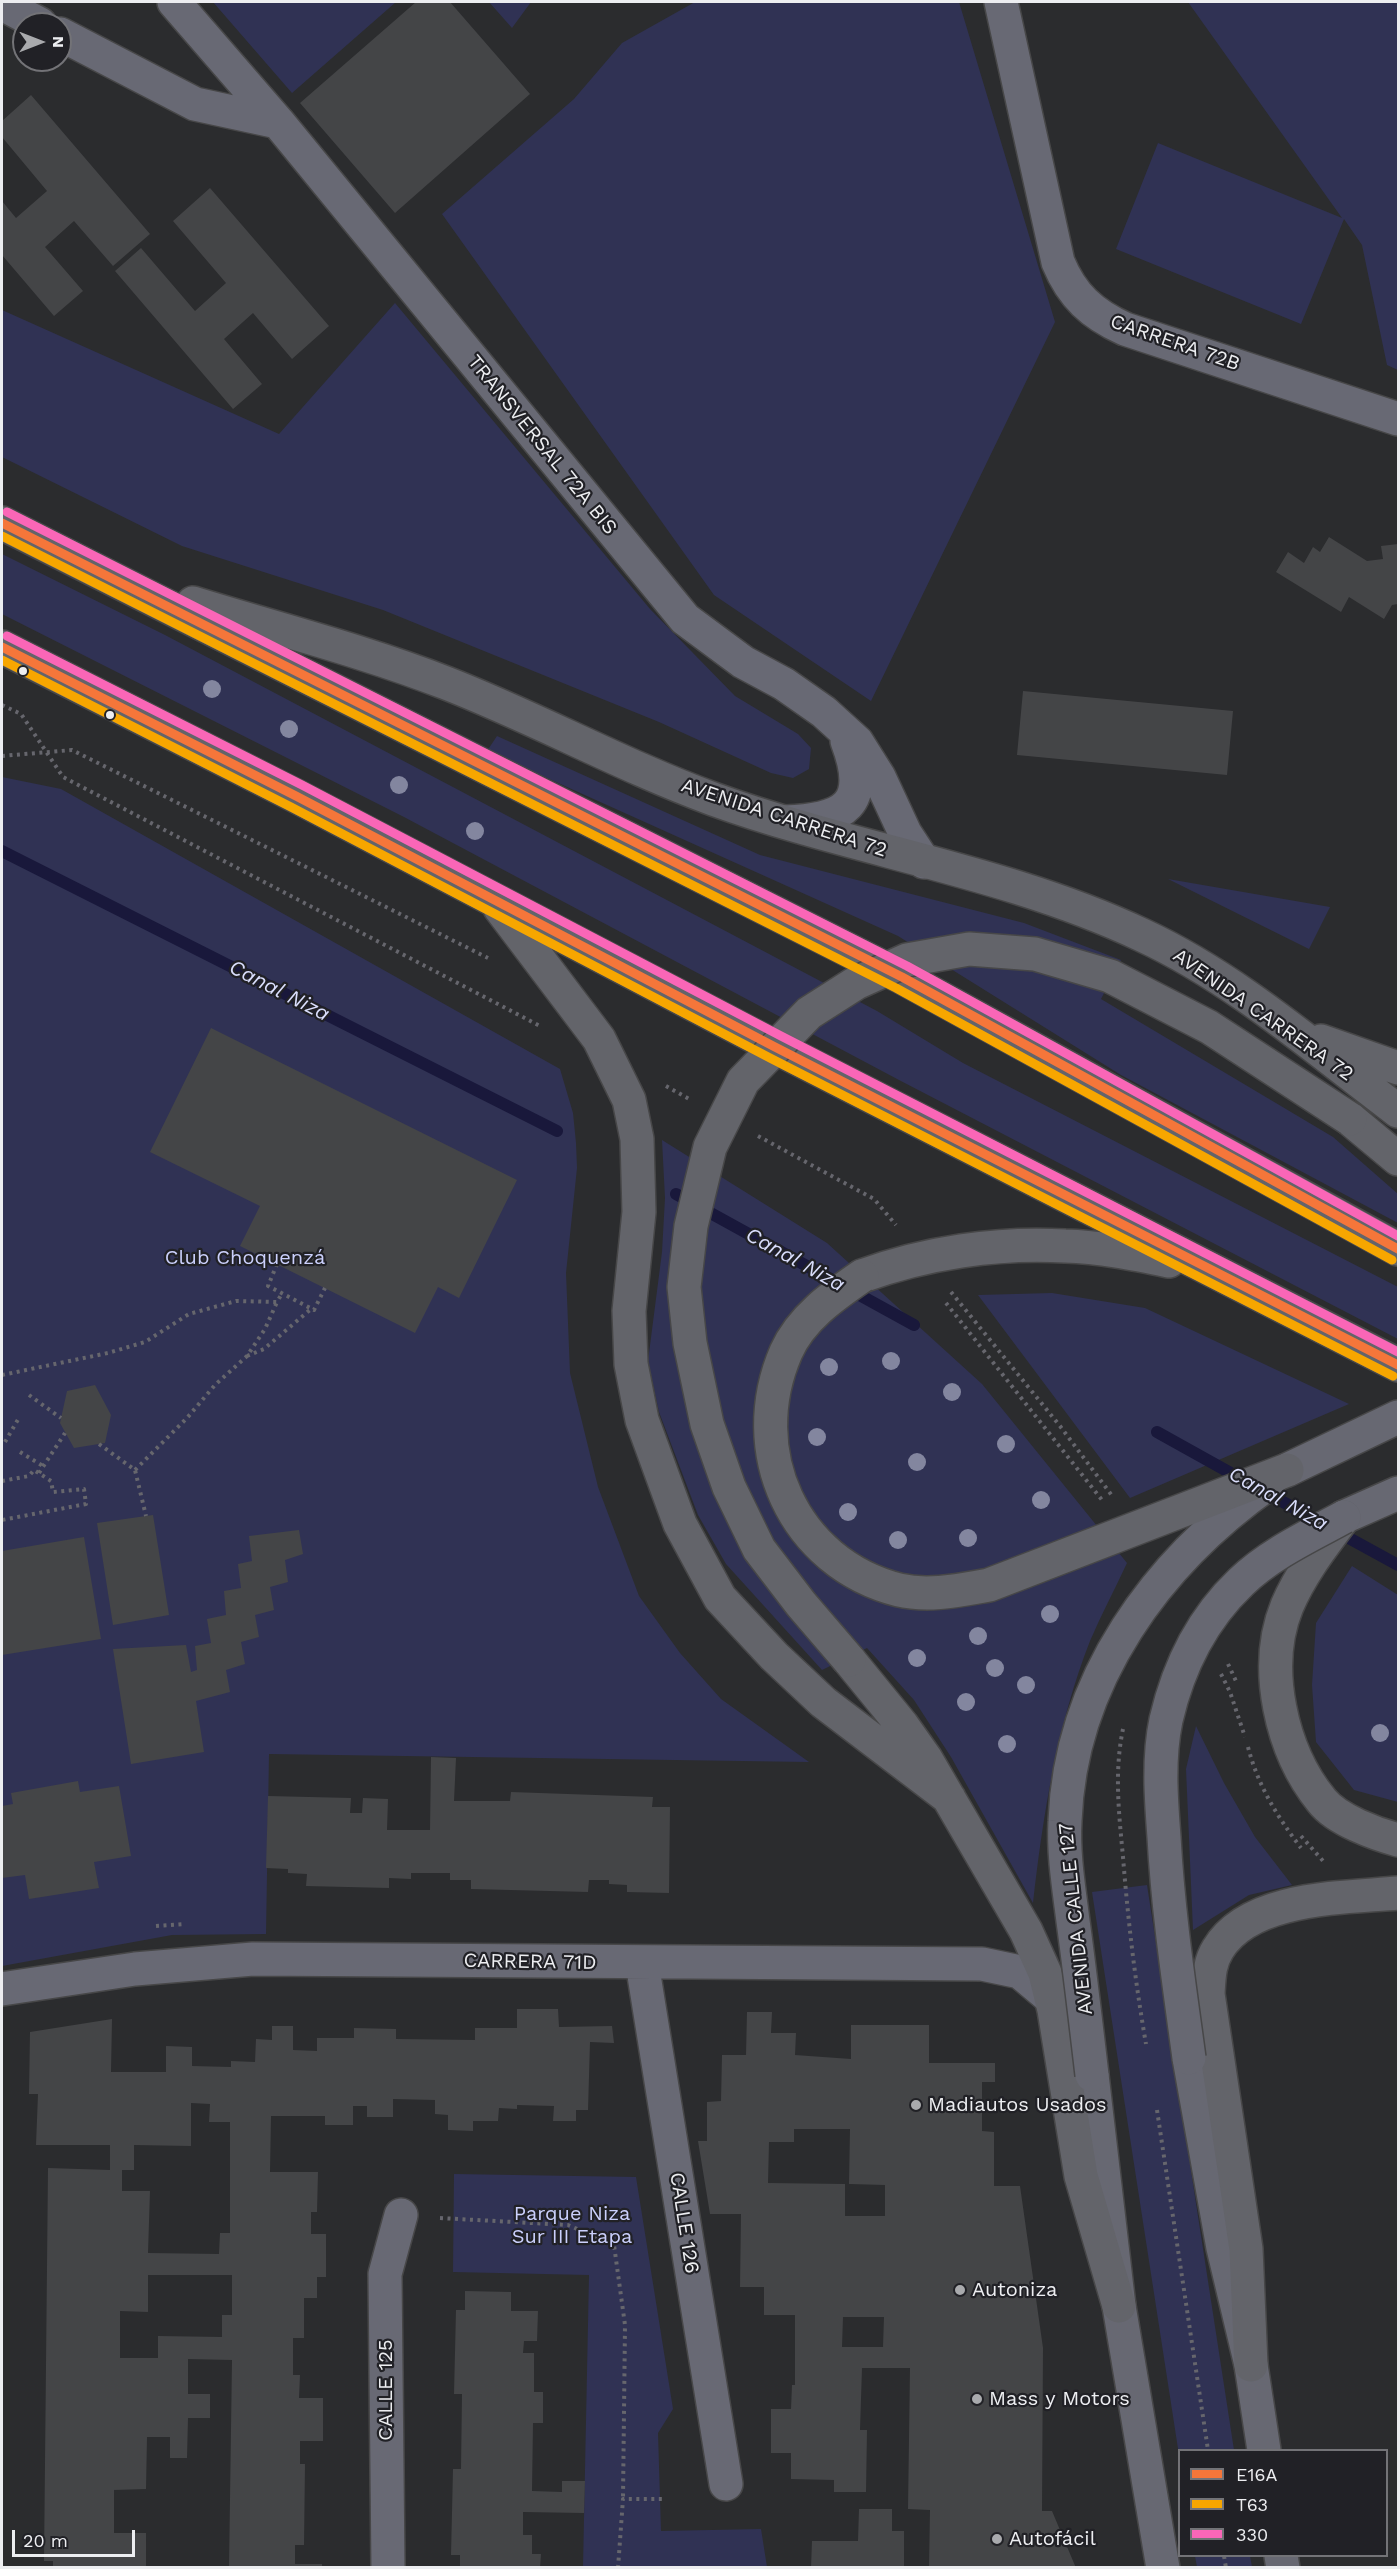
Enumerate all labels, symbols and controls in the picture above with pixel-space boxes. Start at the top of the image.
north arrow [12,12,72,72]
text: N [49,36,68,48]
street label: CARRERA 72B [1107,310,1243,376]
street label: TRANSVERSAL 72A BIS [462,350,622,540]
unlabelled marker [17,665,29,677]
unlabelled marker [104,709,116,721]
street label: AVENIDA CARRERA 72 [678,773,890,863]
street label: AVENIDA CARRERA 72 [1168,944,1358,1086]
water label: Canal Niza [224,955,334,1027]
water label: Canal Niza [741,1222,849,1298]
park label: Club Choquenzá [165,1246,325,1270]
water label: Canal Niza [1224,1461,1332,1537]
street label: AVENIDA CALLE 127 [1054,1822,1098,2016]
street label: CARRERA 71D [463,1949,597,1975]
place label: Madiautos Usados [928,2093,1106,2117]
marker: Madiautos Usados [909,2098,923,2112]
street label: CALLE 126 [664,2171,704,2275]
park label: Parque Niza Sur III Etapa [512,2202,632,2249]
place label: Autoniza [972,2278,1057,2302]
marker: Autoniza [953,2283,967,2297]
street label: CALLE 125 [374,2339,398,2441]
place label: Mass y Motors [989,2387,1130,2411]
marker: Mass y Motors [970,2392,984,2406]
legend [1178,2449,1388,2557]
text: E16A [1236,2464,1277,2485]
text: T63 [1236,2494,1268,2515]
scale bar [15,2518,138,2556]
text: 330 [1236,2524,1268,2545]
place label: Autofácil [1009,2527,1096,2551]
text: 20 m [23,2530,68,2551]
marker: Autofácil [990,2532,1004,2546]

